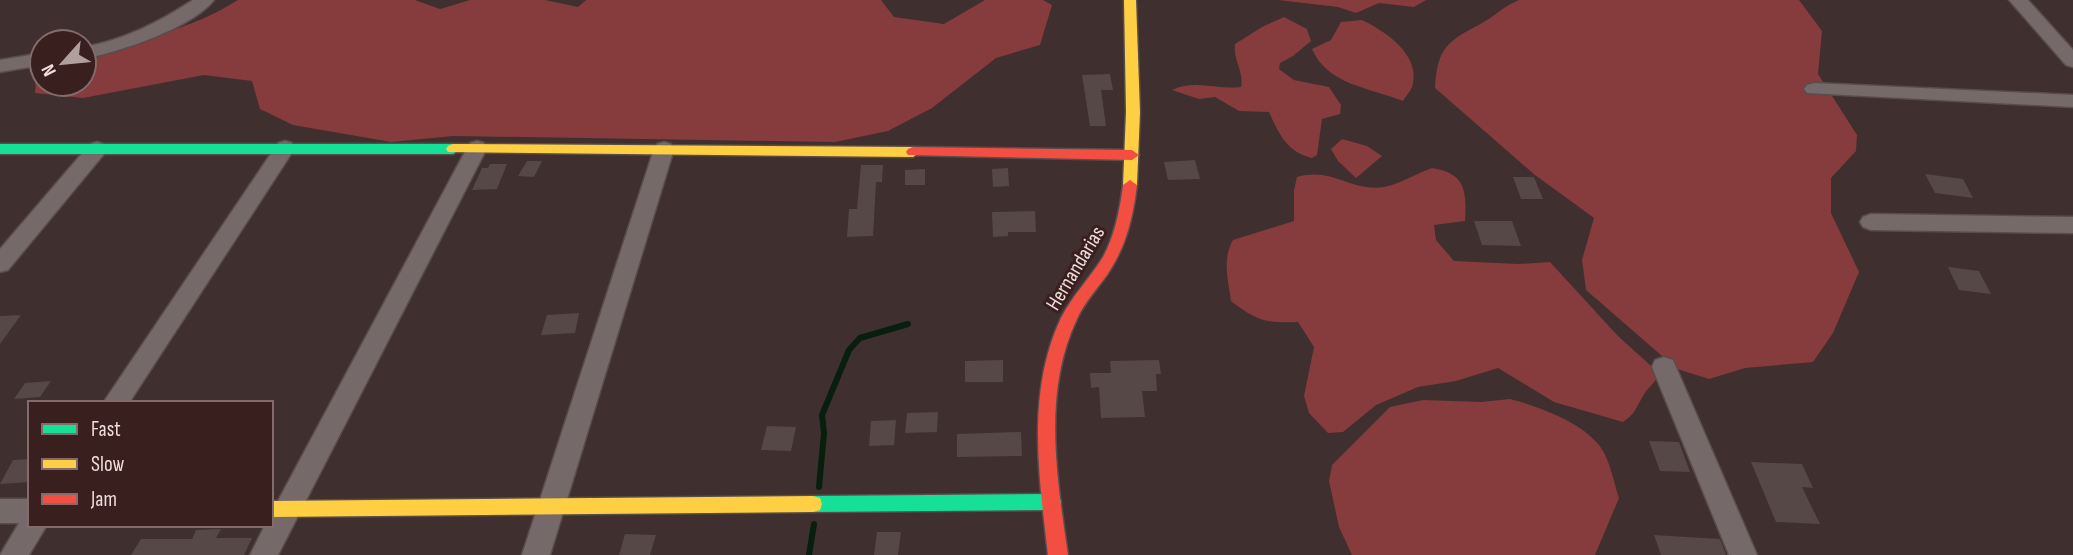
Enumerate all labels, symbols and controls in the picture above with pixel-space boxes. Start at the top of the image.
north arrow [28,28,98,98]
text: N [37,60,62,80]
street label: Hernandarias [1041,222,1110,315]
legend [28,401,273,527]
text: Fast [91,417,121,442]
text: Slow [91,452,125,477]
text: Jam [90,487,117,512]

